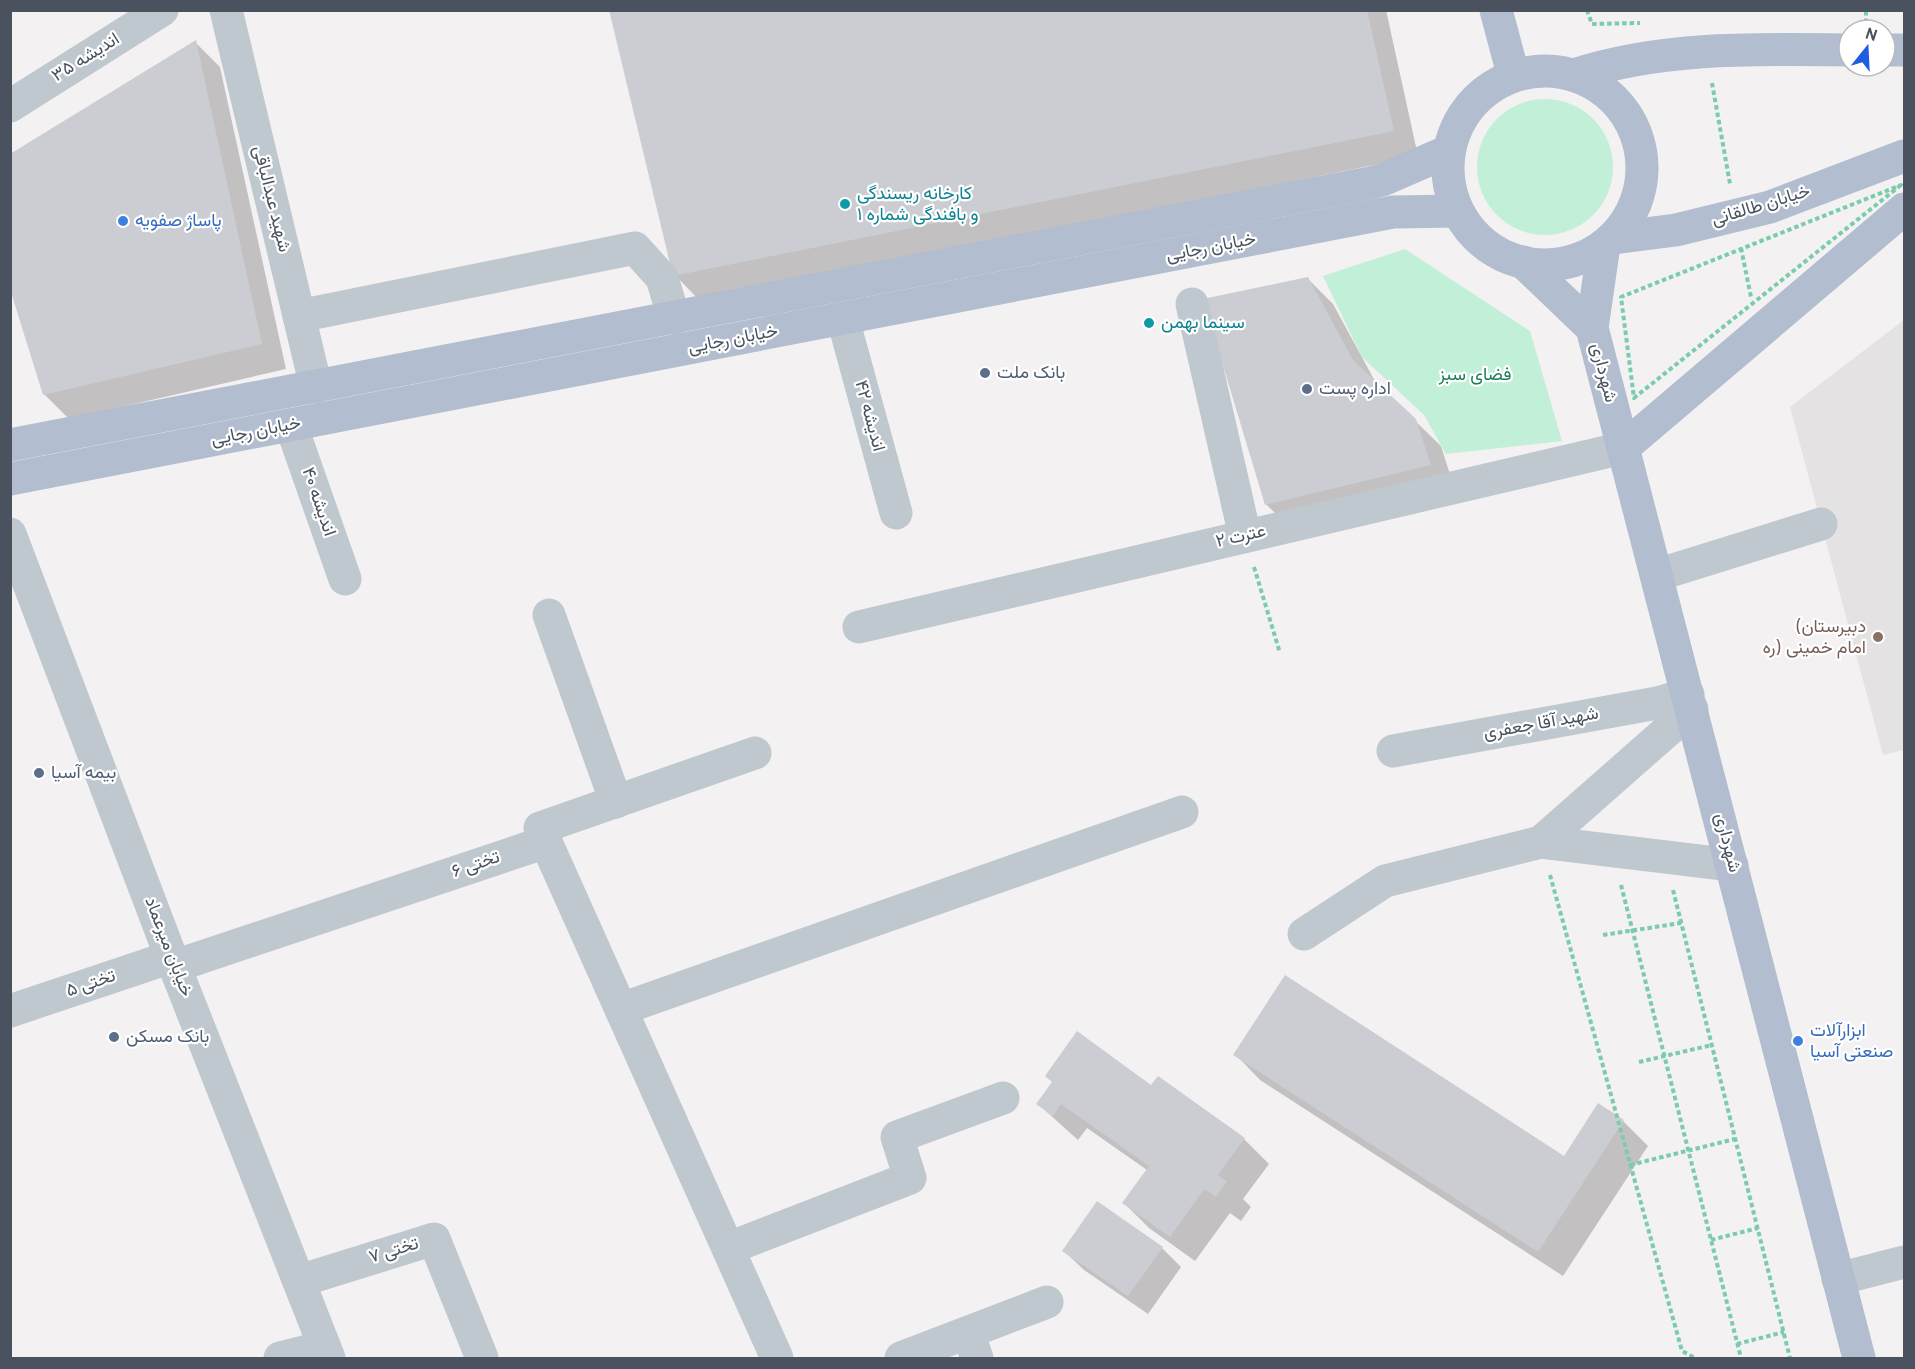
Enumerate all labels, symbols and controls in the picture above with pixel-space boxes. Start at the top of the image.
north arrow [1837,18,1897,78]
text: N [1862,24,1880,47]
street label: اندیشه ۳۵ [48,28,124,88]
street label: شهید عبدالباقی [247,143,295,255]
street label: خیابان طالقانی [1709,180,1813,232]
place label: کارخانه ریسندگی و بافندگی شماره ۱ [857,183,979,227]
marker: کارخانه ریسندگی و بافندگی شماره ۱ [838,197,852,211]
place label: پاساژ صفویه [135,210,222,233]
marker: پاساژ صفویه [116,214,130,228]
street label: خیابان رجایی [1164,228,1258,268]
place label: سینما بهمن [1161,312,1245,335]
marker: سینما بهمن [1142,316,1156,330]
street label: خیابان رجایی [686,320,780,360]
street label: شهرداری [1585,341,1621,405]
place label: بانک ملت [997,362,1065,385]
park label: فضای سبز [1438,364,1511,387]
marker: بانک ملت [978,366,992,380]
street label: اندیشه ۴۲ [848,378,890,454]
place label: اداره پست [1319,378,1391,401]
marker: اداره پست [1300,382,1314,396]
street label: خیابان رجایی [209,412,303,452]
street label: اندیشه ۴۰ [296,465,340,539]
street label: عترت ۲ [1214,520,1268,554]
place label: (دبیرستان امام خمینی (ره [1762,616,1866,660]
marker: (دبیرستان امام خمینی (ره [1871,630,1885,644]
street label: شهید آقا جعفری [1482,703,1600,745]
place label: بیمه آسیا [51,762,116,785]
marker: بیمه آسیا [32,766,46,780]
street label: شهرداری [1709,811,1745,875]
street label: تختی ۶ [449,846,503,884]
street label: خیابان میرعماد [138,894,198,1000]
street label: تختی ۵ [63,965,119,1003]
place label: ابزارآلات صنعتی آسیا [1810,1020,1893,1064]
place label: بانک مسکن [126,1026,209,1049]
marker: بانک مسکن [107,1030,121,1044]
marker: ابزارآلات صنعتی آسیا [1791,1034,1805,1048]
street label: تختی ۷ [366,1233,422,1269]

